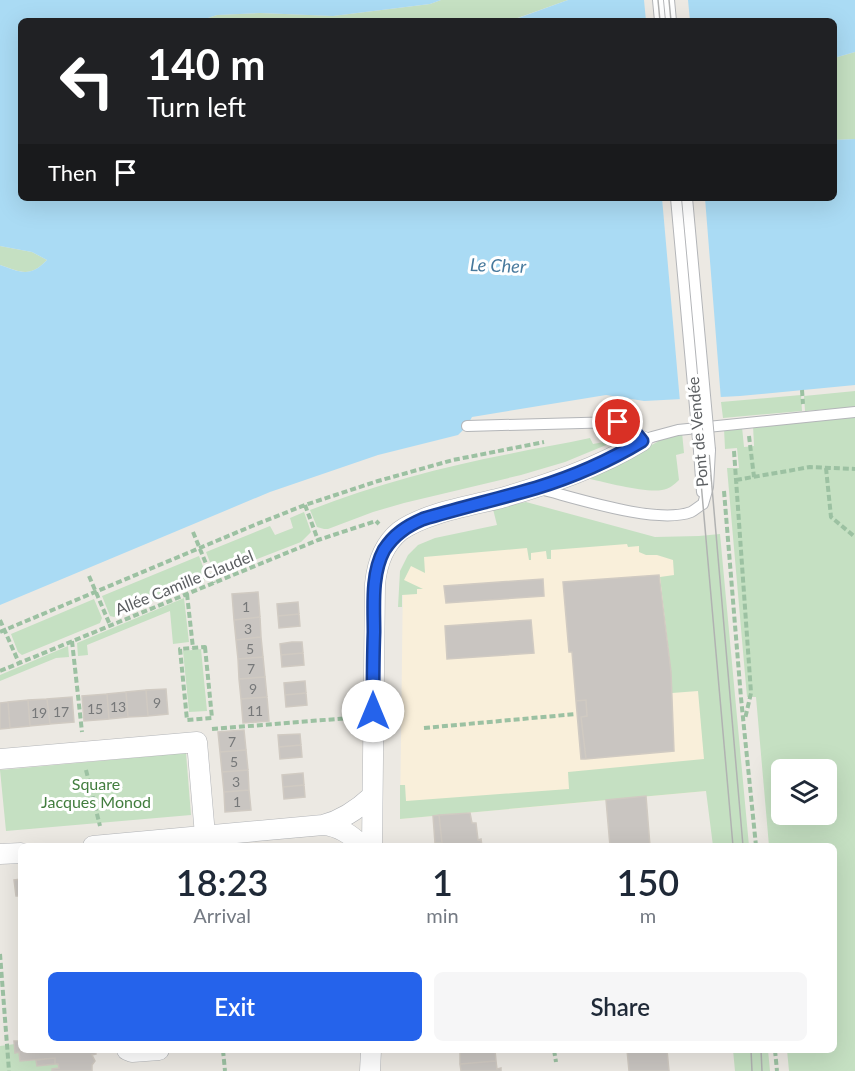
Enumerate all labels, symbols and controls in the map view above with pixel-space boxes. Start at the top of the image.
text: 140 m [147,39,265,89]
icon: left [48,42,126,120]
text: Turn left [147,90,246,123]
icon: arrive [109,156,142,189]
text: Then [48,159,97,186]
water label: Le Cher [470,253,527,277]
street label: Pont de Vendée [683,376,711,488]
pin [592,396,643,447]
icon: arrive [601,405,634,438]
street label: Allée Camille Claudel [112,546,256,618]
house number: 1 [242,598,250,615]
house number: 3 [244,620,252,637]
house number: 5 [246,640,254,657]
house number: 7 [247,660,255,677]
position arrow [341,679,405,743]
house number: 9 [249,680,257,697]
house number: 9 [153,694,161,711]
house number: 13 [110,698,126,715]
house number: 15 [87,700,103,717]
house number: 11 [247,702,263,719]
house number: 17 [53,703,69,720]
house number: 19 [31,704,47,721]
house number: 7 [228,733,236,750]
house number: 5 [230,753,238,770]
map controls [771,759,837,825]
button: layers [771,759,837,825]
house number: 3 [232,773,240,790]
park label: Square Jacques Monod [41,774,151,811]
house number: 1 [233,793,241,810]
text: 18:23 [176,860,268,904]
text: 1 [432,860,453,904]
text: 150 [617,860,679,904]
text: Arrival [193,903,251,927]
text: min [426,903,459,927]
text: m [640,903,656,927]
button: Exit [48,972,422,1041]
button: Share [434,972,807,1041]

